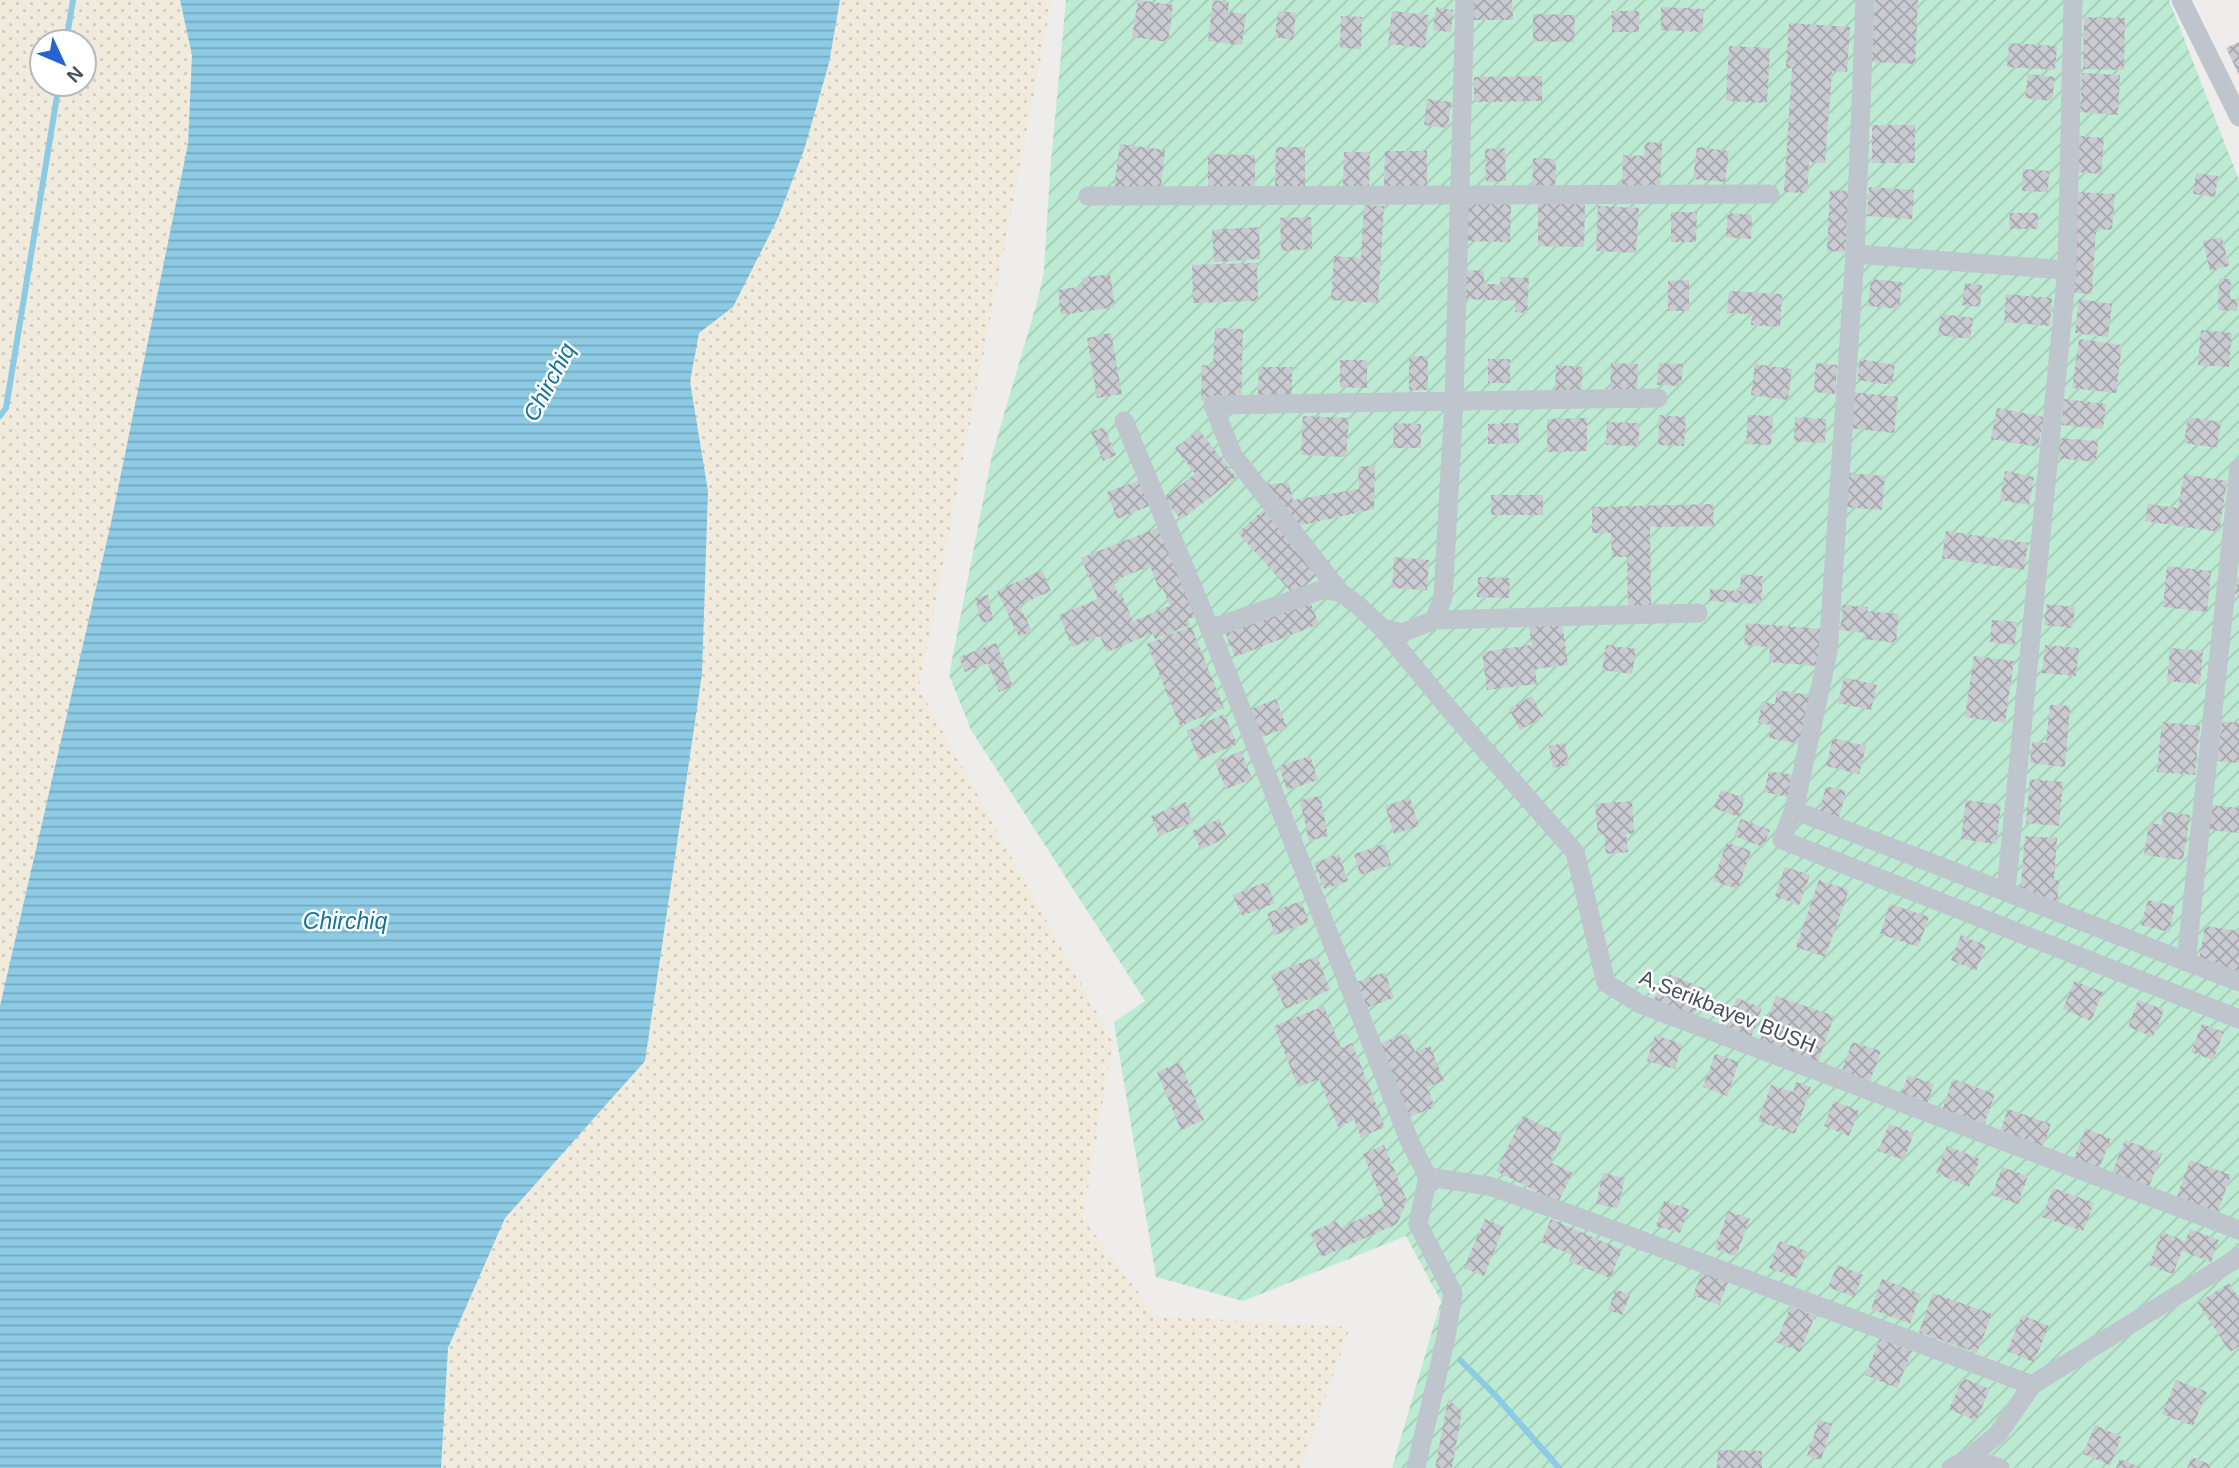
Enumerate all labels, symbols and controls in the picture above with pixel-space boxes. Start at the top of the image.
north arrow [28,28,98,98]
text: N [63,62,87,87]
water label: Chirchiq [518,338,580,425]
water label: Chirchiq [303,908,387,934]
street label: A,Serikbayev BUSH [1637,965,1819,1057]

